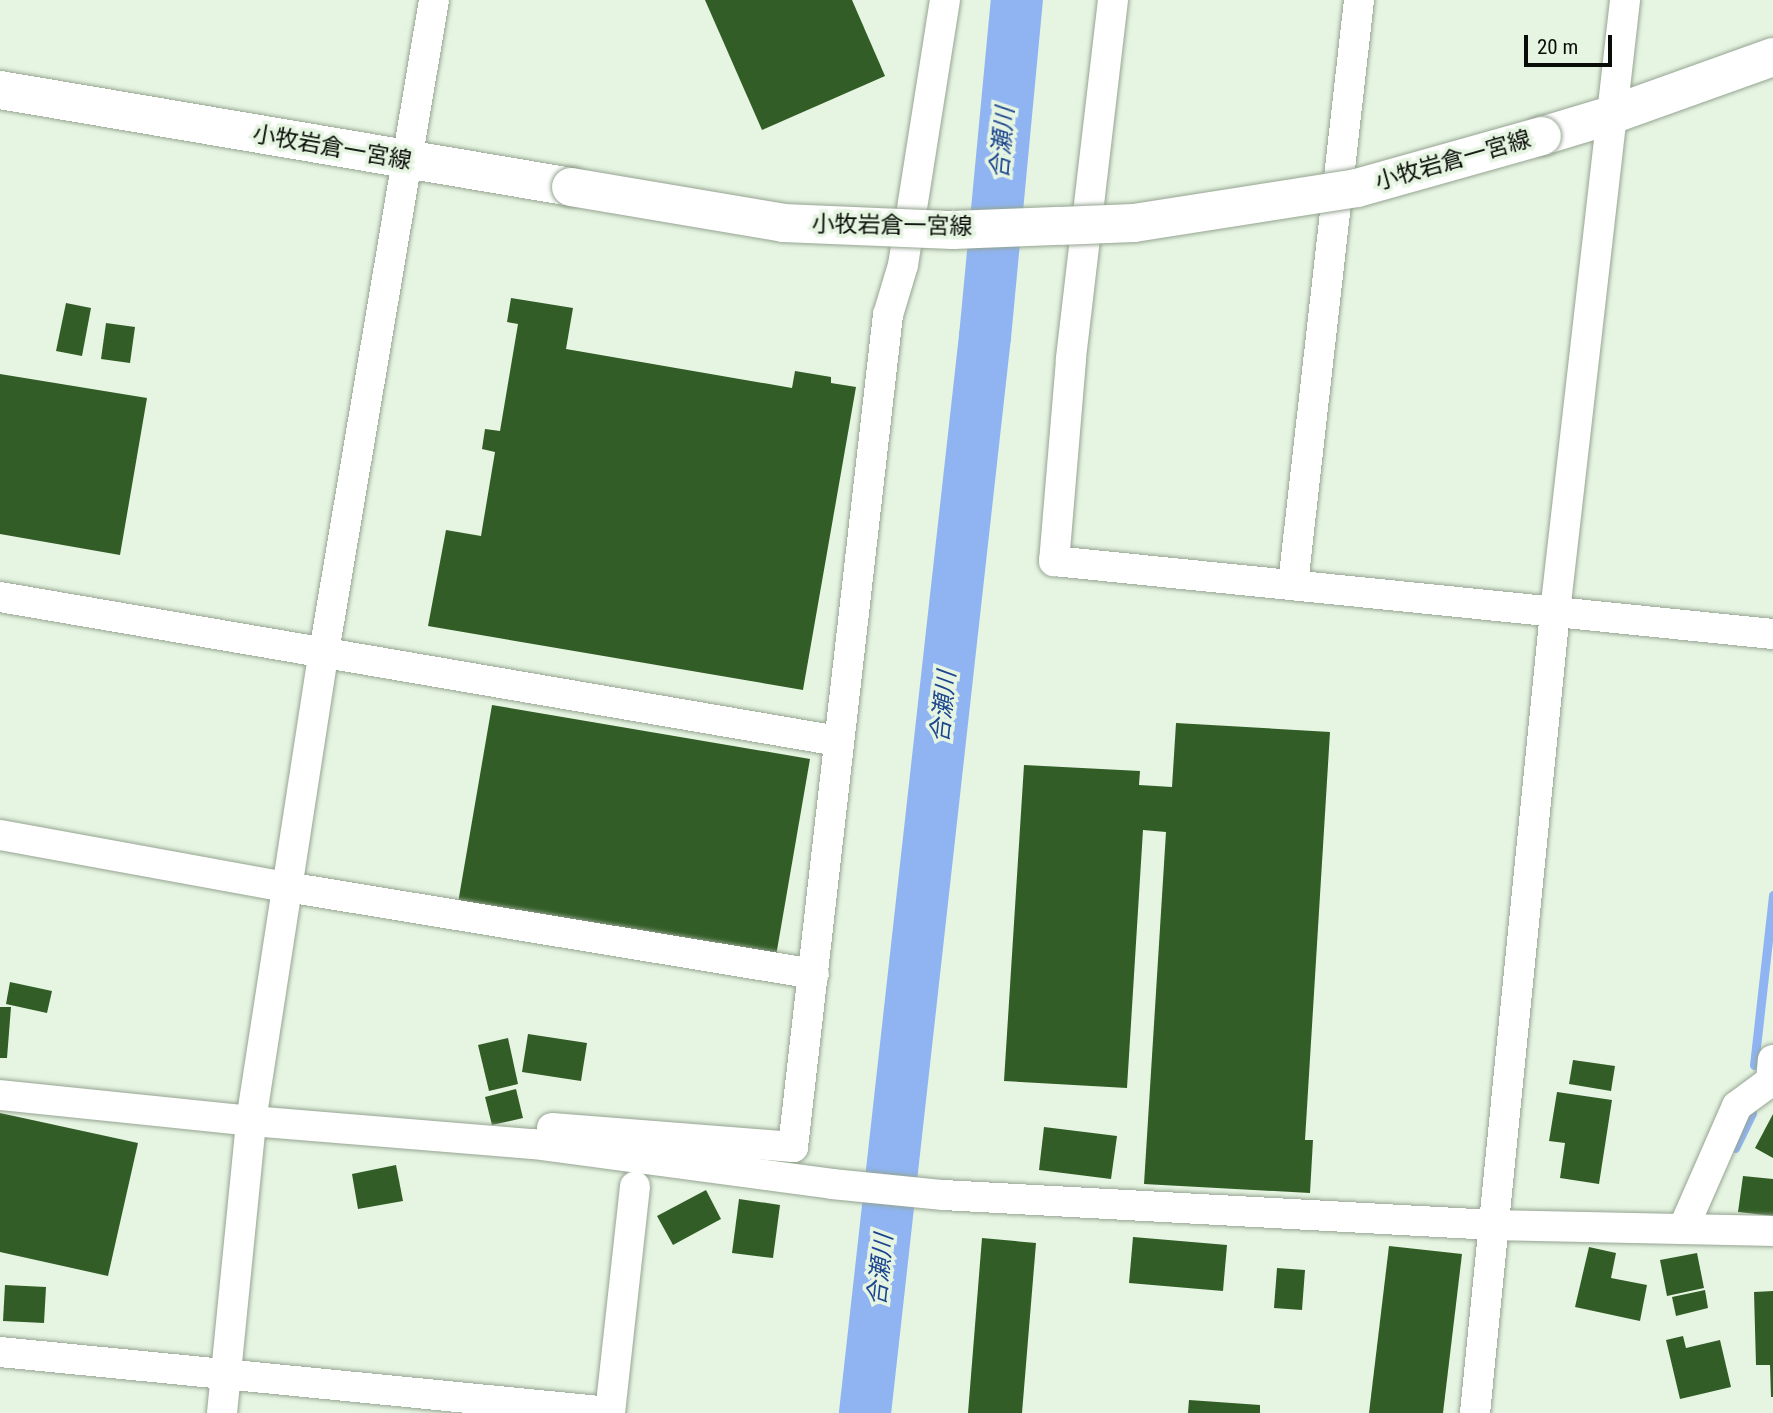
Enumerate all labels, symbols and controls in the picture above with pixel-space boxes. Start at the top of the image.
scale bar [1528,21,1616,65]
text: 20 m [1537,35,1578,59]
water label: 合瀬川 [986,106,1020,180]
street label: 小牧岩倉一宮線 [250,120,414,176]
street label: 小牧岩倉一宮線 [1372,126,1534,196]
street label: 小牧岩倉一宮線 [811,211,973,241]
water label: 合瀬川 [926,670,962,744]
water label: 合瀬川 [863,1233,899,1307]

